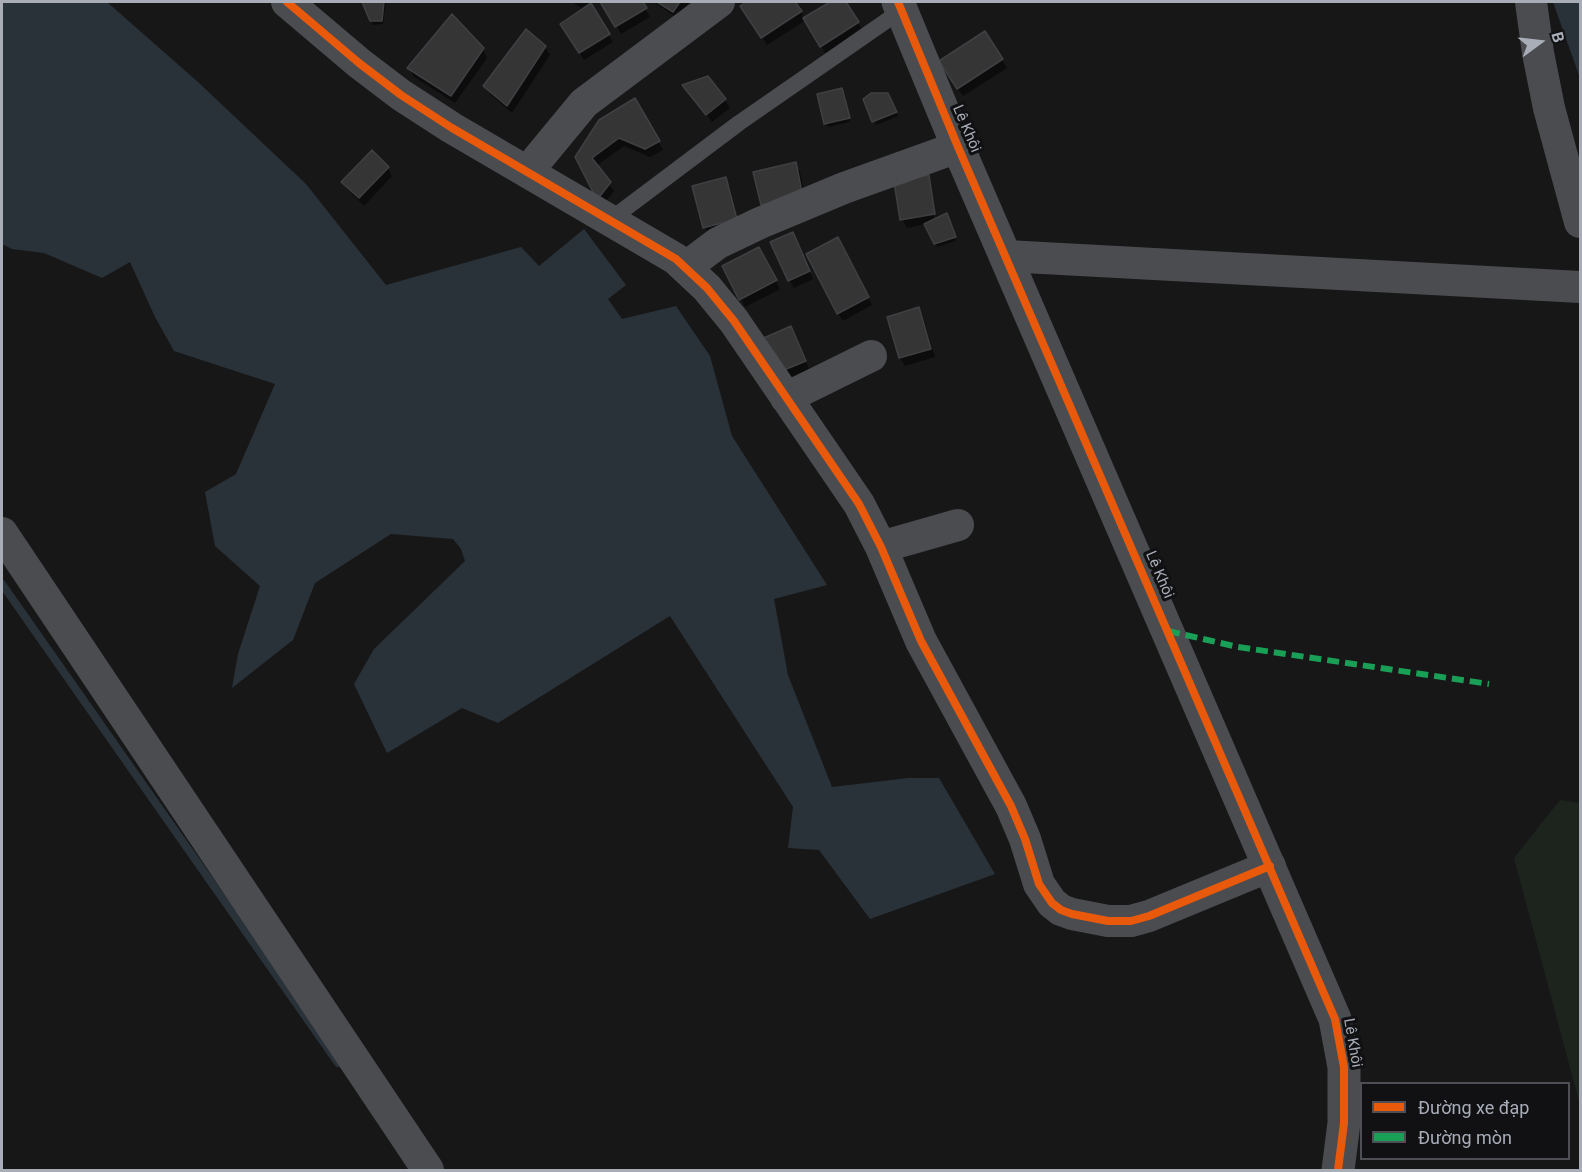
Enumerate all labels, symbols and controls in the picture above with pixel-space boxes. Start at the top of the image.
north arrow [1510,12,1570,72]
text: B [1547,30,1568,45]
street label: Lê Khôi [948,103,984,155]
street label: Lê Khôi [1141,549,1177,601]
street label: Lê Khôi [1339,1017,1365,1069]
legend [1360,1082,1570,1160]
text: Đường xe đạp [1418,1097,1529,1118]
text: Đường mòn [1418,1127,1512,1148]

